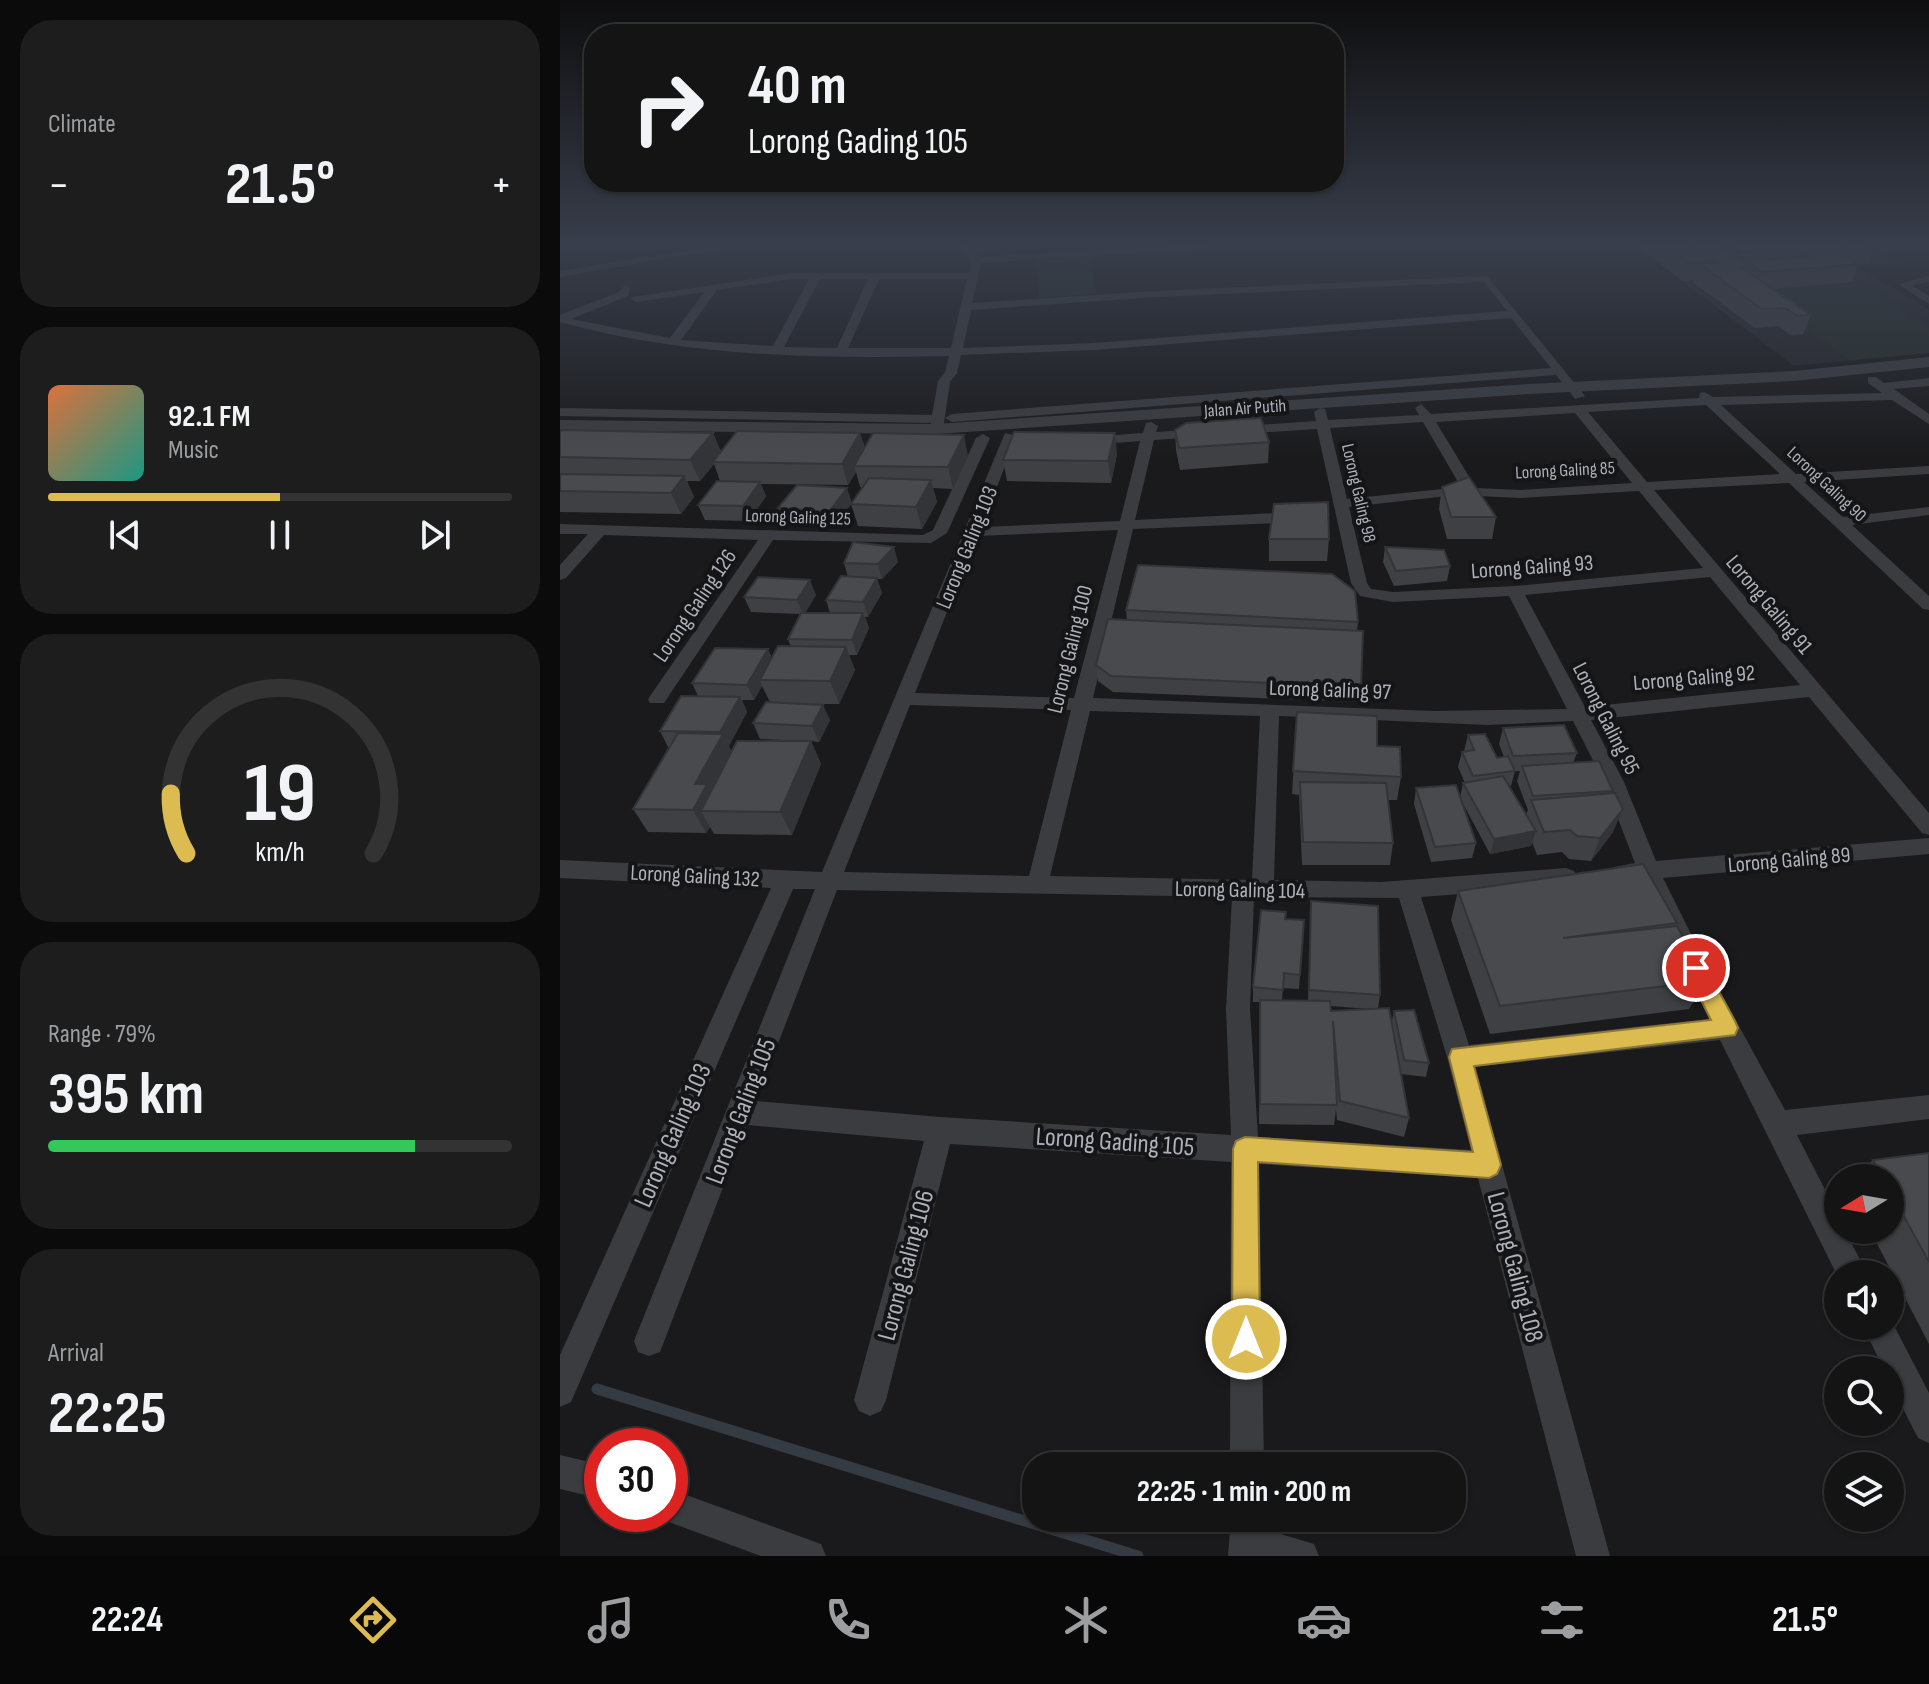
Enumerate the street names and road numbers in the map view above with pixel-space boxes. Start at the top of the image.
street label: Jalan Air Putih [1202,395,1287,422]
street label: Lorong Galing 98 [1337,442,1380,545]
street label: Lorong Galing 90 [1783,442,1871,526]
street label: Lorong Galing 85 [1515,457,1615,484]
street label: Lorong Galing 103 [930,482,1004,613]
street label: Lorong Galing 125 [745,505,851,530]
street label: Lorong Galing 126 [648,544,743,667]
street label: Lorong Galing 93 [1470,550,1594,585]
street label: Lorong Galing 91 [1720,550,1818,660]
street label: Lorong Galing 100 [1042,583,1099,716]
street label: Lorong Galing 95 [1566,658,1645,779]
street label: Lorong Galing 92 [1632,660,1756,697]
street label: Lorong Galing 97 [1268,675,1392,706]
street label: Lorong Galing 89 [1727,842,1852,879]
street label: Lorong Galing 132 [630,860,760,893]
street label: Lorong Galing 104 [1175,876,1305,905]
street label: Lorong Galing 105 [699,1034,783,1189]
street label: Lorong Galing 103 [628,1059,719,1212]
street label: Lorong Gading 105 [1035,1121,1195,1164]
street label: Lorong Galing 106 [871,1187,941,1344]
street label: Lorong Galing 108 [1480,1189,1550,1346]

